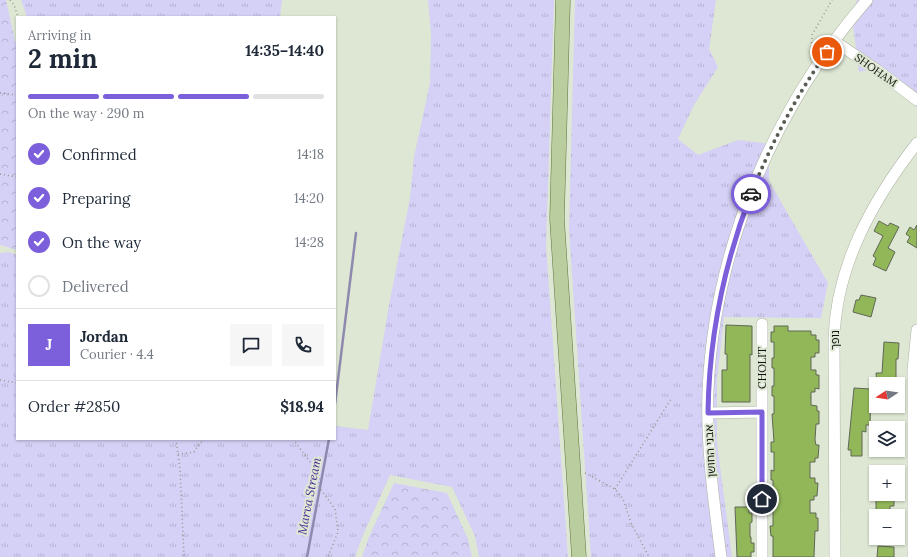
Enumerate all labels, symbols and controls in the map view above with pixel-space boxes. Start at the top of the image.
text: Arriving in [28,27,91,44]
pin [810,35,844,69]
text: 14:35–14:40 [245,41,324,60]
icon: bag [816,41,838,63]
text: 2 min [28,42,98,75]
street label: SHOHAM [852,50,900,90]
text: On the way · 290 m [28,105,144,122]
icon: check [28,143,50,165]
text: Confirmed [62,145,137,164]
text: 14:18 [297,146,324,163]
courier [731,174,771,214]
icon: car [740,183,762,205]
icon: check [28,187,50,209]
text: Preparing [62,189,130,208]
text: 14:20 [294,190,324,207]
icon: check [28,231,50,253]
text: On the way [62,233,141,252]
text: 14:28 [295,234,324,251]
text: Delivered [62,277,129,296]
button: chat [230,324,272,366]
button: phone [282,324,324,366]
text: Jordan [80,327,128,346]
street label: נופך [828,330,842,350]
text: J [46,335,52,354]
text: Courier · 4.4 [80,346,154,363]
street label: CHOLIT [755,347,769,389]
north arrow [869,377,905,413]
map controls [869,377,905,545]
text: Order #2850 [28,397,120,416]
text: $18.94 [280,397,324,416]
button: layers [869,421,905,457]
street label: אבני החושן [702,424,718,478]
water label: Marva Stream [294,456,324,536]
button: + [869,465,905,501]
pin [745,482,779,516]
icon: home [751,488,773,510]
button: − [869,509,905,545]

